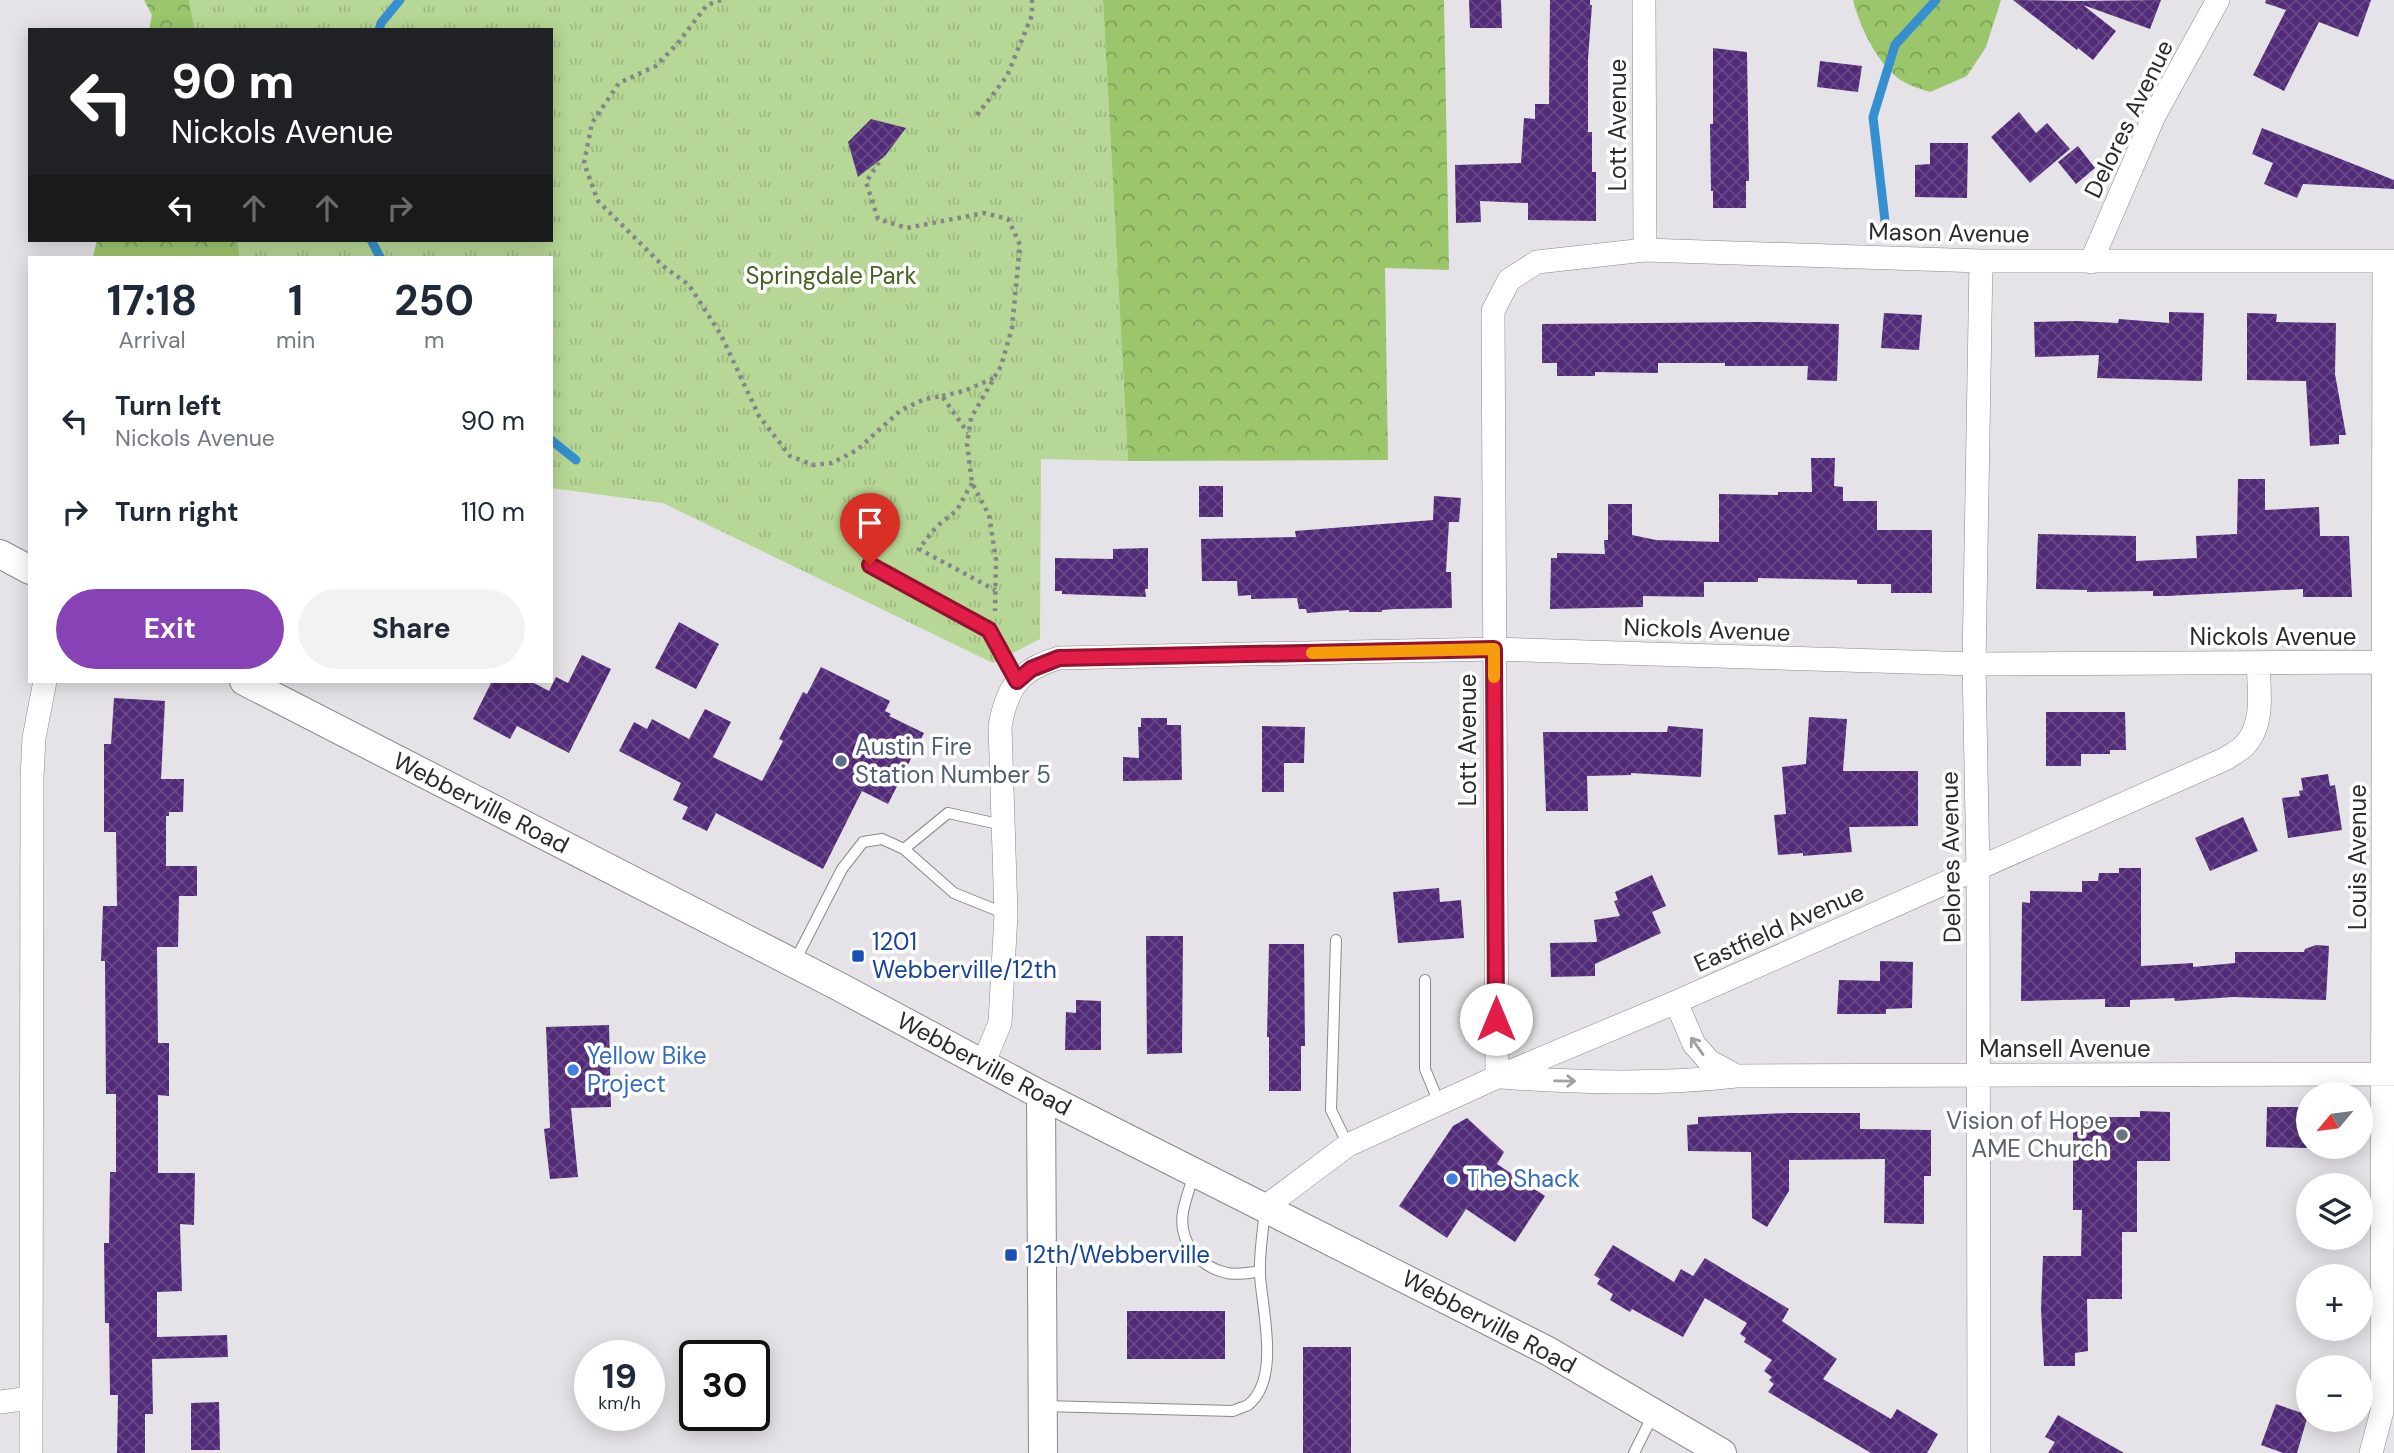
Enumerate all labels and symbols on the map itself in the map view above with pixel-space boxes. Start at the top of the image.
street label: Delores Avenue [2077,35,2180,203]
street label: Lott Avenue [1602,59,1633,191]
street label: Mason Avenue [1868,216,2030,249]
park label: Springdale Park [745,260,917,291]
pin [840,493,900,565]
street label: Nickols Avenue [1623,611,1791,648]
street label: Nickols Avenue [2190,621,2356,652]
street label: Lott Avenue [1452,674,1483,806]
place label: Austin Fire Station Number 5 [855,731,1051,790]
street label: Webberville Road [388,745,574,860]
marker: Austin Fire Station Number 5 [833,753,849,769]
street label: Delores Avenue [1934,771,1967,943]
street label: Louis Avenue [2342,784,2373,930]
street label: Eastfield Avenue [1689,876,1869,979]
place label: 1201 Webberville/12th [872,926,1057,985]
marker: 1201 Webberville/12th [850,948,866,964]
position arrow [1459,982,1533,1056]
street label: Webberville Road [892,1005,1077,1123]
street label: Mansell Avenue [1979,1033,2151,1064]
one-way arrow [1690,1037,1705,1056]
place label: Yellow Bike Project [587,1040,707,1099]
marker: Yellow Bike Project [565,1062,581,1078]
one-way arrow [1553,1074,1576,1088]
north arrow [2296,1082,2373,1158]
place label: Vision of Hope AME Church [1946,1105,2108,1164]
marker: Vision of Hope AME Church [2114,1127,2130,1143]
place label: The Shack [1466,1163,1580,1194]
marker: The Shack [1444,1171,1460,1187]
place label: 12th/Webberville [1025,1239,1210,1270]
marker: 12th/Webberville [1003,1247,1019,1263]
street label: Webberville Road [1397,1263,1582,1381]
speed limit sign: 30 [679,1340,770,1431]

